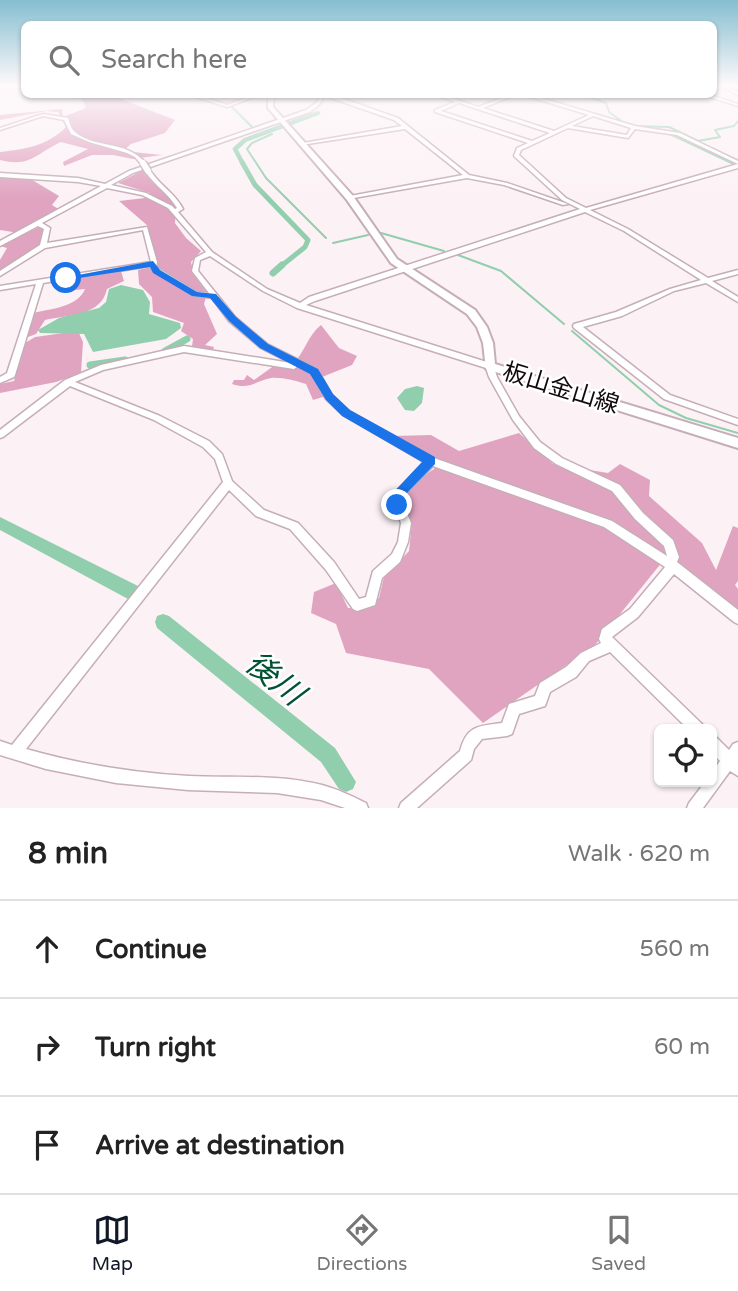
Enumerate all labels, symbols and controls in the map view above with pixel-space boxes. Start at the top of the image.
search box [21,21,717,98]
icon: search [45,41,83,79]
text: Search here [101,44,247,75]
route start [50,262,81,293]
street label: 板山金山線 [499,357,622,420]
route end [381,489,412,520]
water label: 後川 [238,644,314,716]
map controls [654,724,717,787]
button: locate [654,724,717,787]
text: 8 min [28,835,108,872]
text: Walk · 620 m [568,840,710,868]
icon: ahead [28,930,66,968]
text: Continue [95,934,207,965]
text: 560 m [640,935,710,963]
icon: right [28,1028,66,1066]
text: Turn right [95,1032,216,1063]
text: 60 m [654,1033,710,1061]
icon: arrive [28,1126,66,1164]
text: Arrive at destination [95,1130,345,1161]
tab: Map [92,1211,133,1275]
tab: Directions [317,1211,408,1275]
tab: Saved [591,1211,646,1275]

